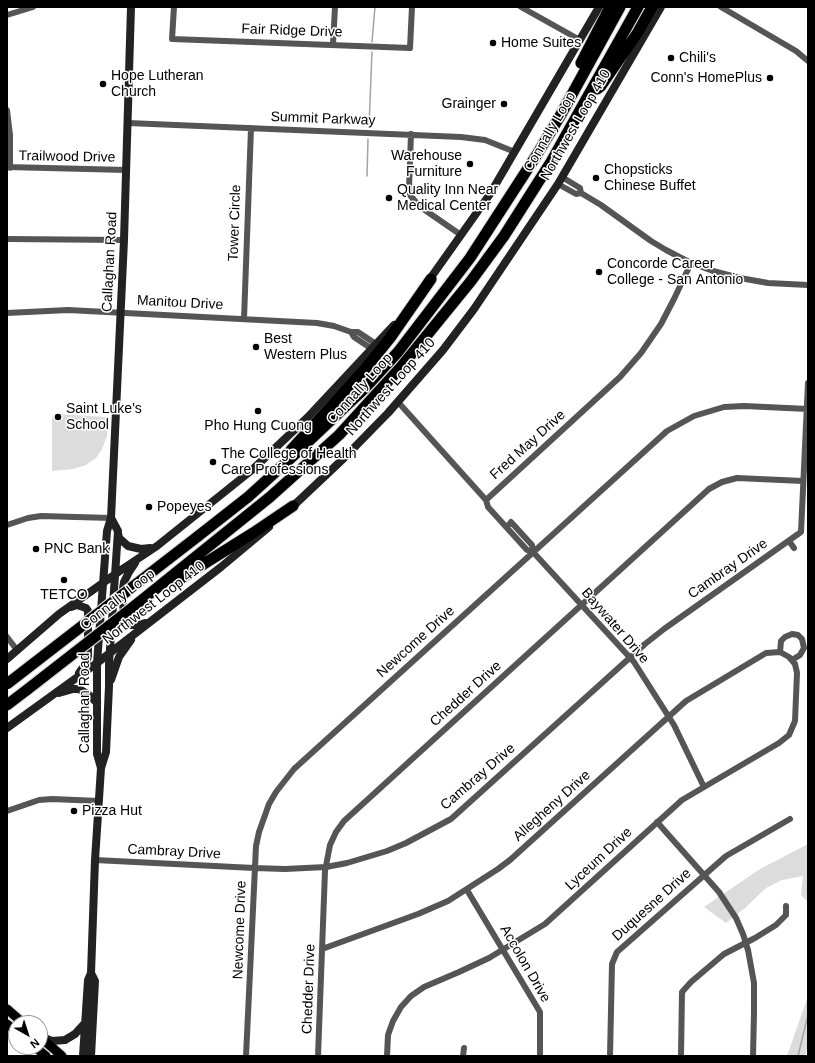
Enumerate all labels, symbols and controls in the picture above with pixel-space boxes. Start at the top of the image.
street label: Fair Ridge Drive [241,21,343,41]
place label: Home Suites [501,35,581,51]
marker: Home Suites [488,38,498,48]
place label: Chili's [679,50,716,66]
marker: Chili's [666,53,676,63]
street label: Northwest Loop 410 [537,67,615,183]
place label: Hope Lutheran Church [111,68,204,100]
place label: Conn's HomePlus [650,70,762,86]
marker: Conn's HomePlus [765,73,775,83]
marker: Hope Lutheran Church [98,79,108,89]
street label: Connally Loop [520,89,580,175]
place label: Grainger [442,96,496,112]
marker: Grainger [499,99,509,109]
street label: Summit Parkway [270,109,376,129]
street label: Trailwood Drive [18,148,116,166]
place label: Warehouse Furniture [391,148,462,180]
marker: Warehouse Furniture [465,159,475,169]
place label: Chopsticks Chinese Buffet [604,162,696,194]
marker: Chopsticks Chinese Buffet [591,173,601,183]
place label: Quality Inn Near Medical Center [397,182,498,214]
street label: Tower Circle [225,184,245,262]
marker: Quality Inn Near Medical Center [384,193,394,203]
street label: Callaghan Road [99,211,121,313]
place label: Concorde Career College - San Antonio [607,256,743,288]
marker: Concorde Career College - San Antonio [594,267,604,277]
street label: Manitou Drive [136,292,224,314]
place label: Best Western Plus [264,331,347,364]
street label: Northwest Loop 410 [343,335,439,439]
marker: Best Western Plus [251,342,261,352]
street label: Connally Loop [324,350,396,428]
place label: Saint Luke's School [66,401,142,434]
marker: Pho Hung Cuong [253,406,263,416]
street label: Fred May Drive [487,407,569,483]
marker: Saint Luke's School [53,412,63,422]
place label: Pho Hung Cuong [204,418,312,434]
place label: The College of Health Care Professions [221,446,356,478]
marker: The College of Health Care Professions [208,457,218,467]
place label: Popeyes [157,499,211,515]
marker: Popeyes [144,502,154,512]
street label: Cambray Drive [685,535,771,603]
place label: PNC Bank [44,541,109,557]
marker: PNC Bank [31,544,41,554]
street label: Northwest Loop 410 [99,558,209,648]
street label: Connally Loop [78,566,158,634]
marker: TETCO [59,575,69,585]
street label: Baywater Drive [578,585,652,667]
place label: TETCO [40,587,88,603]
street label: Newcome Drive [374,603,458,681]
street label: Callaghan Road [77,653,93,753]
street label: Chedder Drive [427,658,505,730]
street label: Cambray Drive [437,740,519,814]
street label: Allegheny Drive [510,767,594,845]
place label: Pizza Hut [82,803,142,819]
marker: Pizza Hut [69,806,79,816]
street label: Lyceum Drive [562,824,636,894]
street label: Cambray Drive [127,841,221,863]
street label: Duquesne Drive [609,865,695,945]
street label: Newcome Drive [230,880,250,980]
street label: Accolon Drive [496,922,554,1006]
street label: Chedder Drive [299,944,319,1034]
north arrow [8,1015,48,1055]
text: N [28,1036,42,1051]

